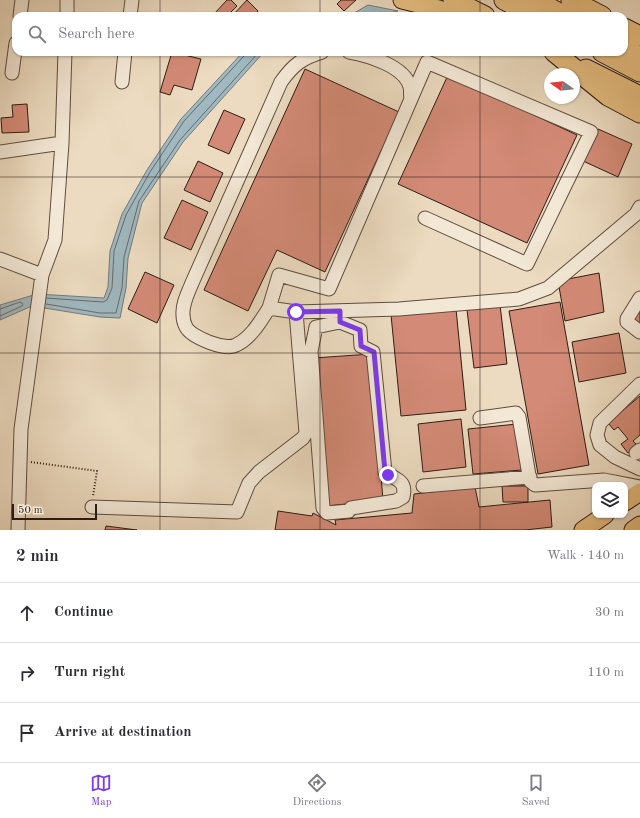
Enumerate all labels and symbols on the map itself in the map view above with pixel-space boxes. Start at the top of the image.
north arrow [544,68,580,104]
route start [287,303,305,321]
route end [379,466,397,484]
scale bar [12,502,97,521]

